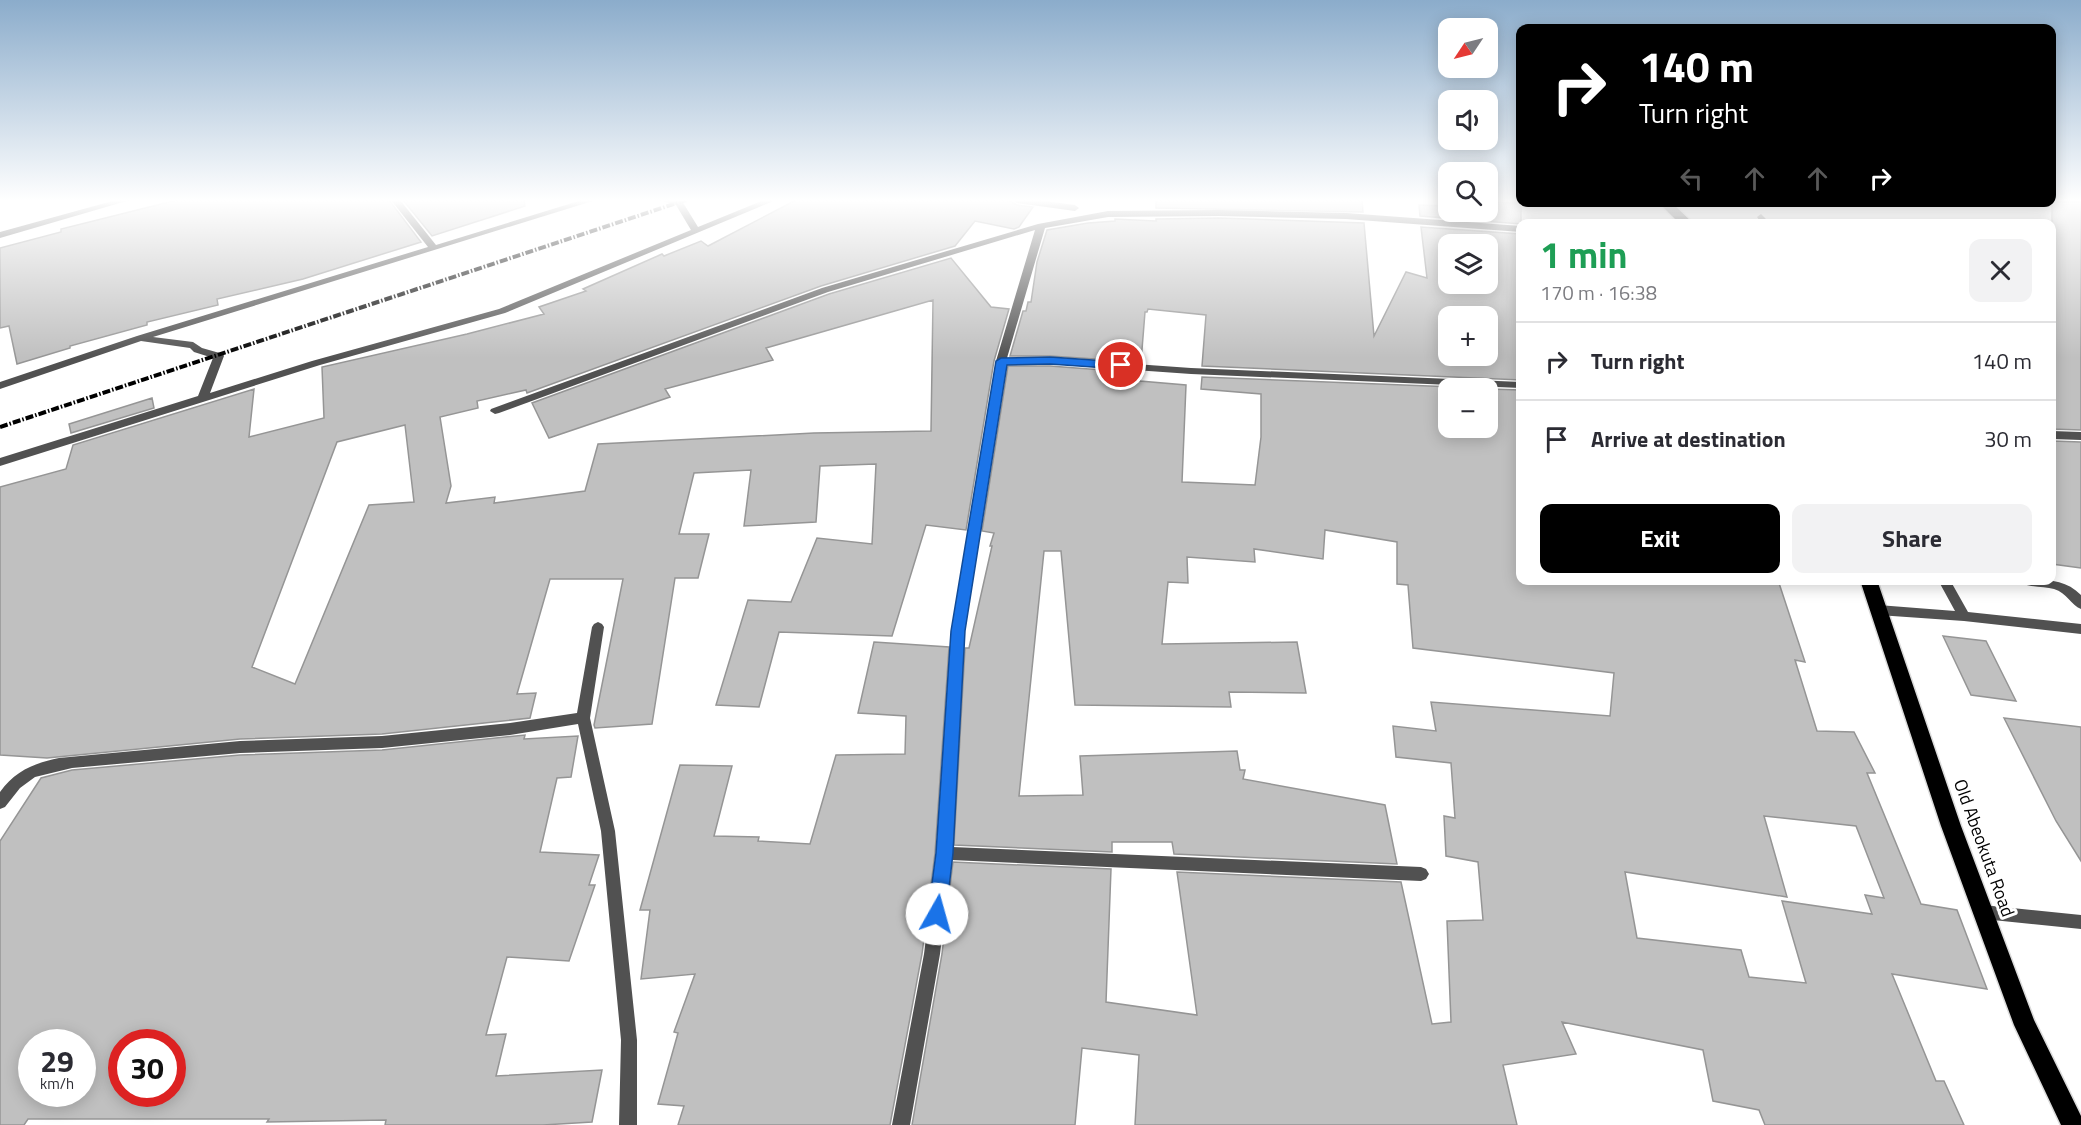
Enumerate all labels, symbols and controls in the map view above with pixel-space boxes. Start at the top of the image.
north arrow [1438,18,1498,78]
map controls [1438,18,1498,438]
text: 140 m [1639,34,1754,98]
icon: right [1540,48,1618,126]
button: sound [1438,90,1498,150]
text: Turn right [1639,92,1748,133]
button: search [1438,162,1498,222]
icon: left [1675,162,1708,195]
icon: ahead [1738,162,1771,195]
icon: ahead [1801,162,1834,195]
icon: right [1864,162,1897,195]
text: 1 min [1540,227,1627,282]
button: layers [1438,234,1498,294]
button: close [1969,239,2032,302]
text: 170 m · 16:38 [1540,277,1657,308]
button: + [1438,306,1498,366]
pin [1095,339,1146,390]
text: Turn right [1591,344,1685,378]
text: 140 m [1972,344,2032,378]
icon: right [1540,345,1573,378]
icon: arrive [1104,348,1137,381]
button: − [1438,378,1498,438]
text: Arrive at destination [1591,422,1786,456]
text: 30 m [1984,422,2032,456]
icon: arrive [1540,423,1573,456]
button: Exit [1540,504,1780,573]
button: Share [1792,504,2032,573]
street label: Old Abeokuta Road [1947,775,2022,920]
position arrow [905,882,969,946]
speed limit sign: 30 [108,1029,186,1107]
text: 29 [40,1038,74,1084]
text: km/h [40,1072,74,1095]

